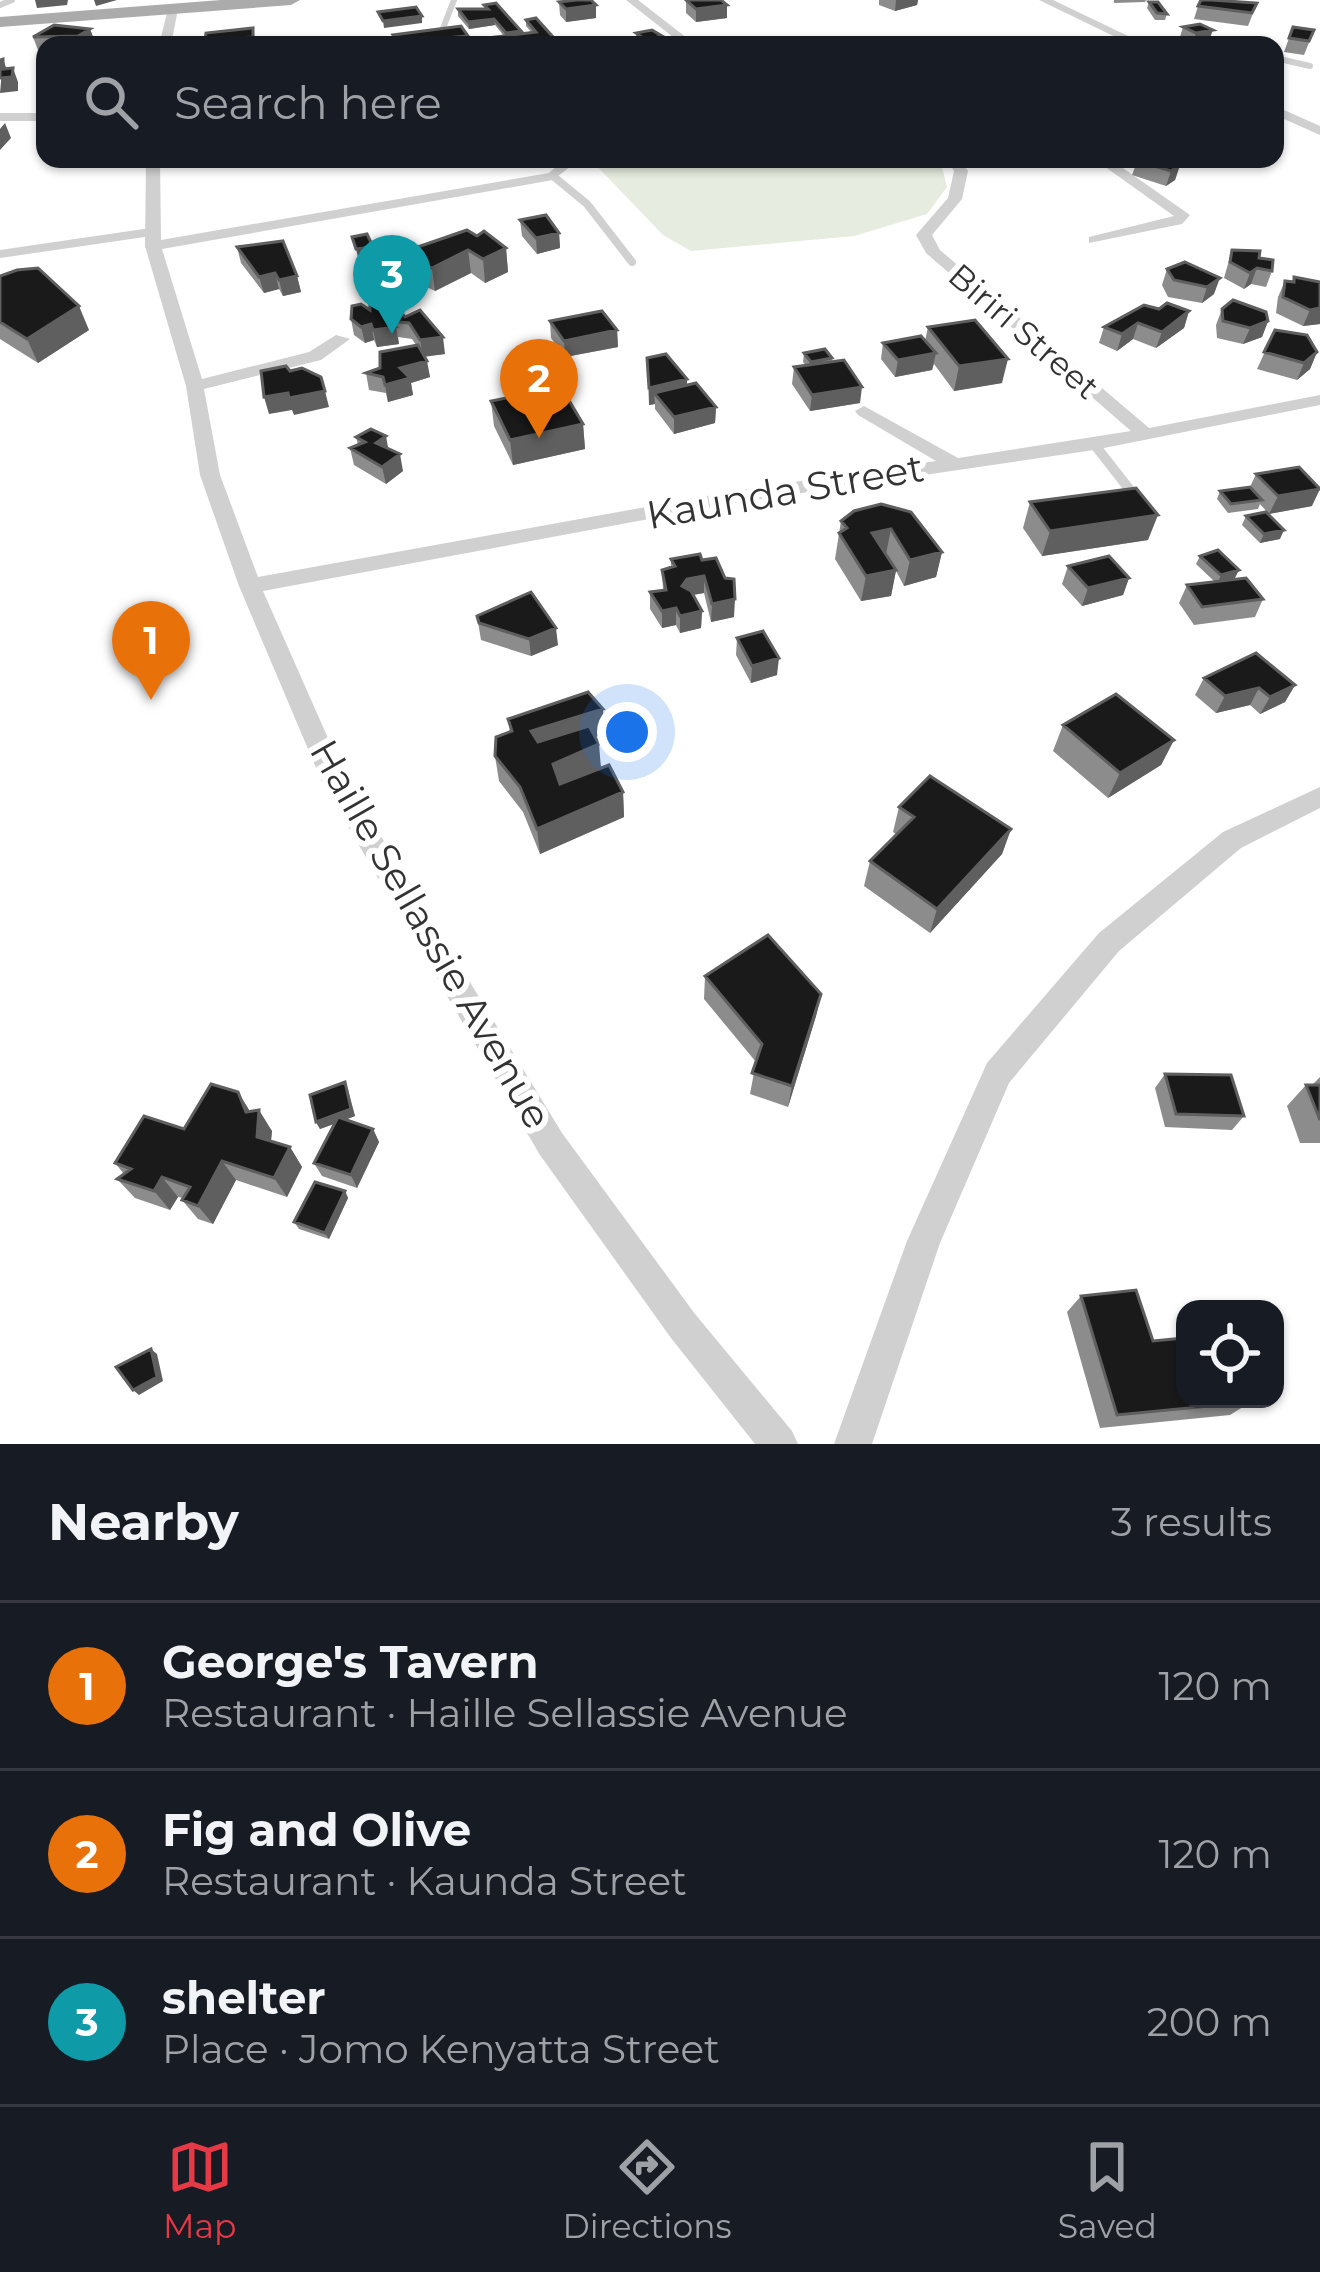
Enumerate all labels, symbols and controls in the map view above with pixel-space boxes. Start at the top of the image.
search box [36,36,1284,168]
icon: search [78,69,144,135]
text: Search here [174,75,442,130]
pin: 3 [353,235,431,334]
street label: Biriri Street [941,255,1107,407]
pin: 2 [500,339,578,438]
street label: Kaunda Street [643,443,927,539]
pin: 1 [112,601,190,700]
your location [597,702,657,762]
street label: Haille Sellassie Avenue [300,731,562,1137]
map controls [1176,1300,1284,1408]
button: locate [1176,1300,1284,1408]
text: Nearby [48,1491,239,1553]
text: 3 results [1111,1498,1272,1546]
text: George's Tavern [162,1634,539,1689]
text: 1 [79,1662,95,1710]
text: 120 m [1158,1662,1272,1710]
text: Restaurant · Haille Sellassie Avenue [162,1689,848,1737]
text: Fig and Olive [162,1802,471,1857]
text: 2 [75,1830,99,1878]
text: 120 m [1158,1830,1272,1878]
text: Restaurant · Kaunda Street [162,1857,687,1905]
text: shelter [162,1970,326,2025]
text: 3 [75,1998,99,2046]
text: 200 m [1147,1998,1272,2046]
text: Place · Jomo Kenyatta Street [162,2025,720,2073]
tab: Map [163,2134,236,2246]
tab: Directions [563,2134,732,2246]
tab: Saved [1058,2134,1157,2246]

